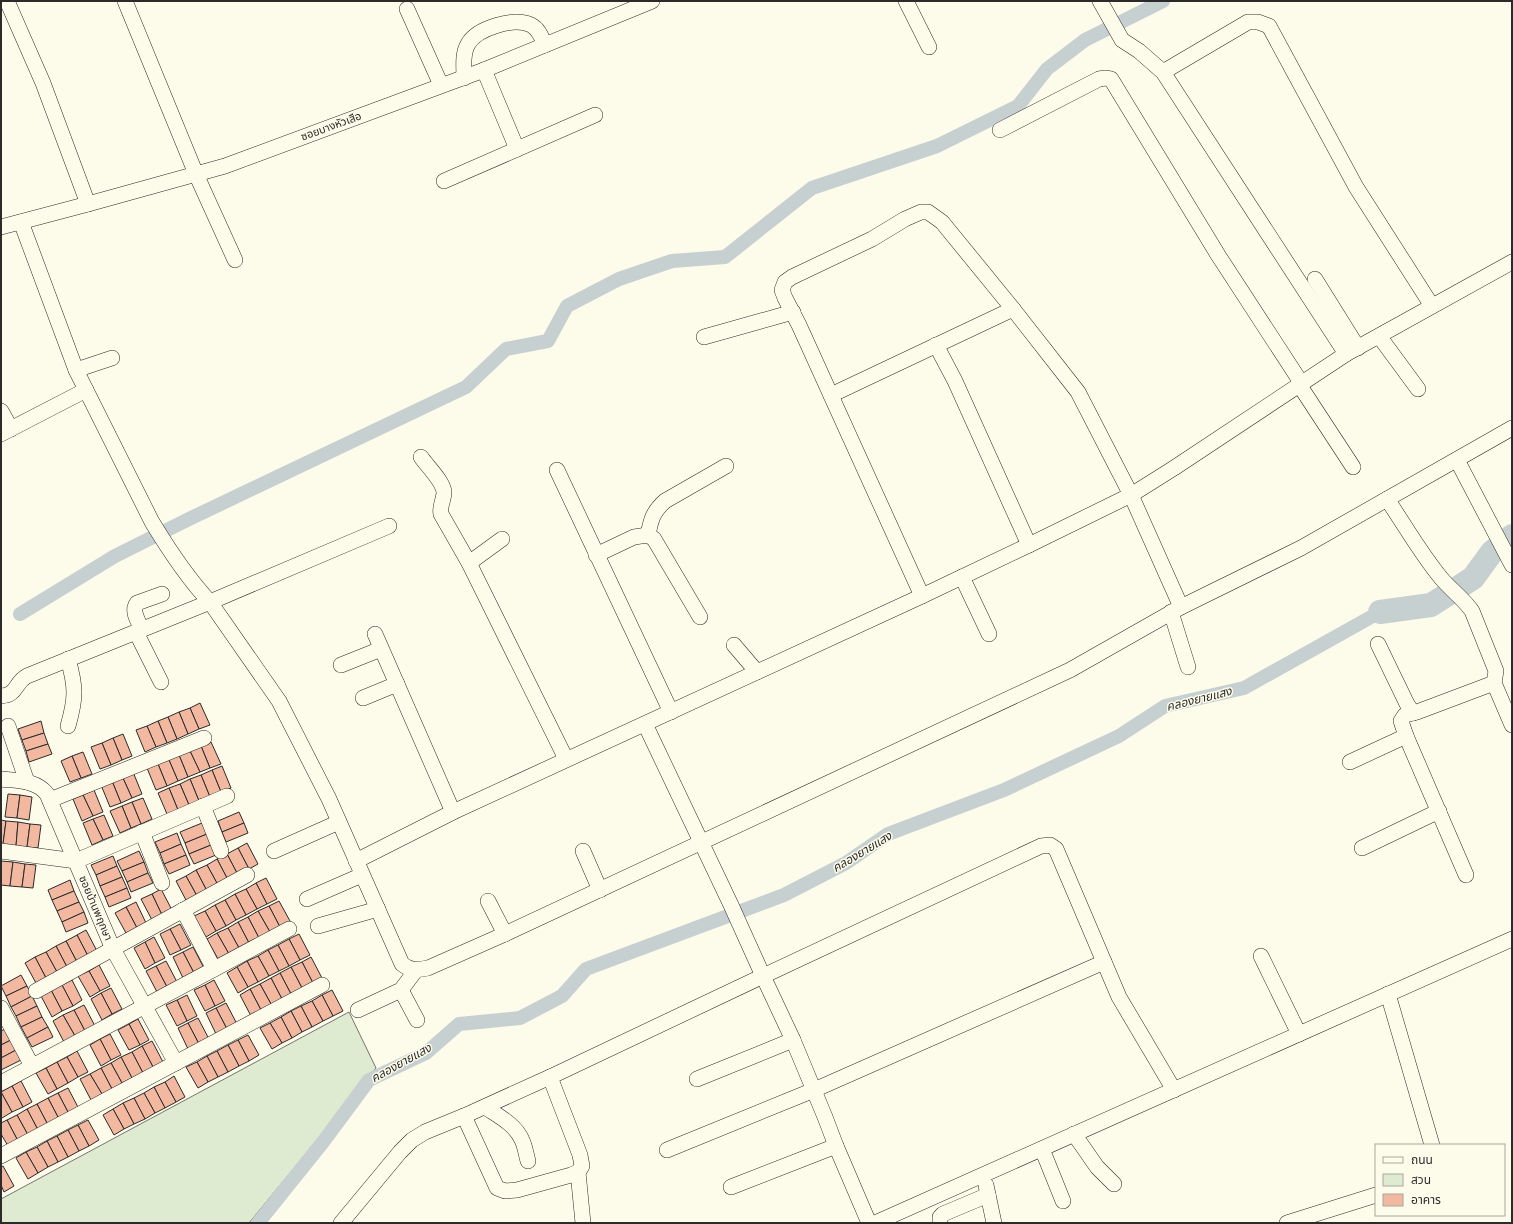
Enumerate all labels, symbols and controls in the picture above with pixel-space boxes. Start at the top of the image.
street label: ซอยบางหัวเสือ [298,108,363,143]
water label: คลองยายแสง [1164,682,1234,715]
water label: คลองยายแสง [829,827,895,876]
street label: ซอยบ้านพฤกษา [76,873,117,943]
water label: คลองยายแสง [367,1039,435,1086]
legend [1375,1144,1505,1216]
text: ถนน [1411,1151,1433,1168]
text: สวน [1411,1171,1431,1188]
text: อาคาร [1411,1191,1441,1208]

